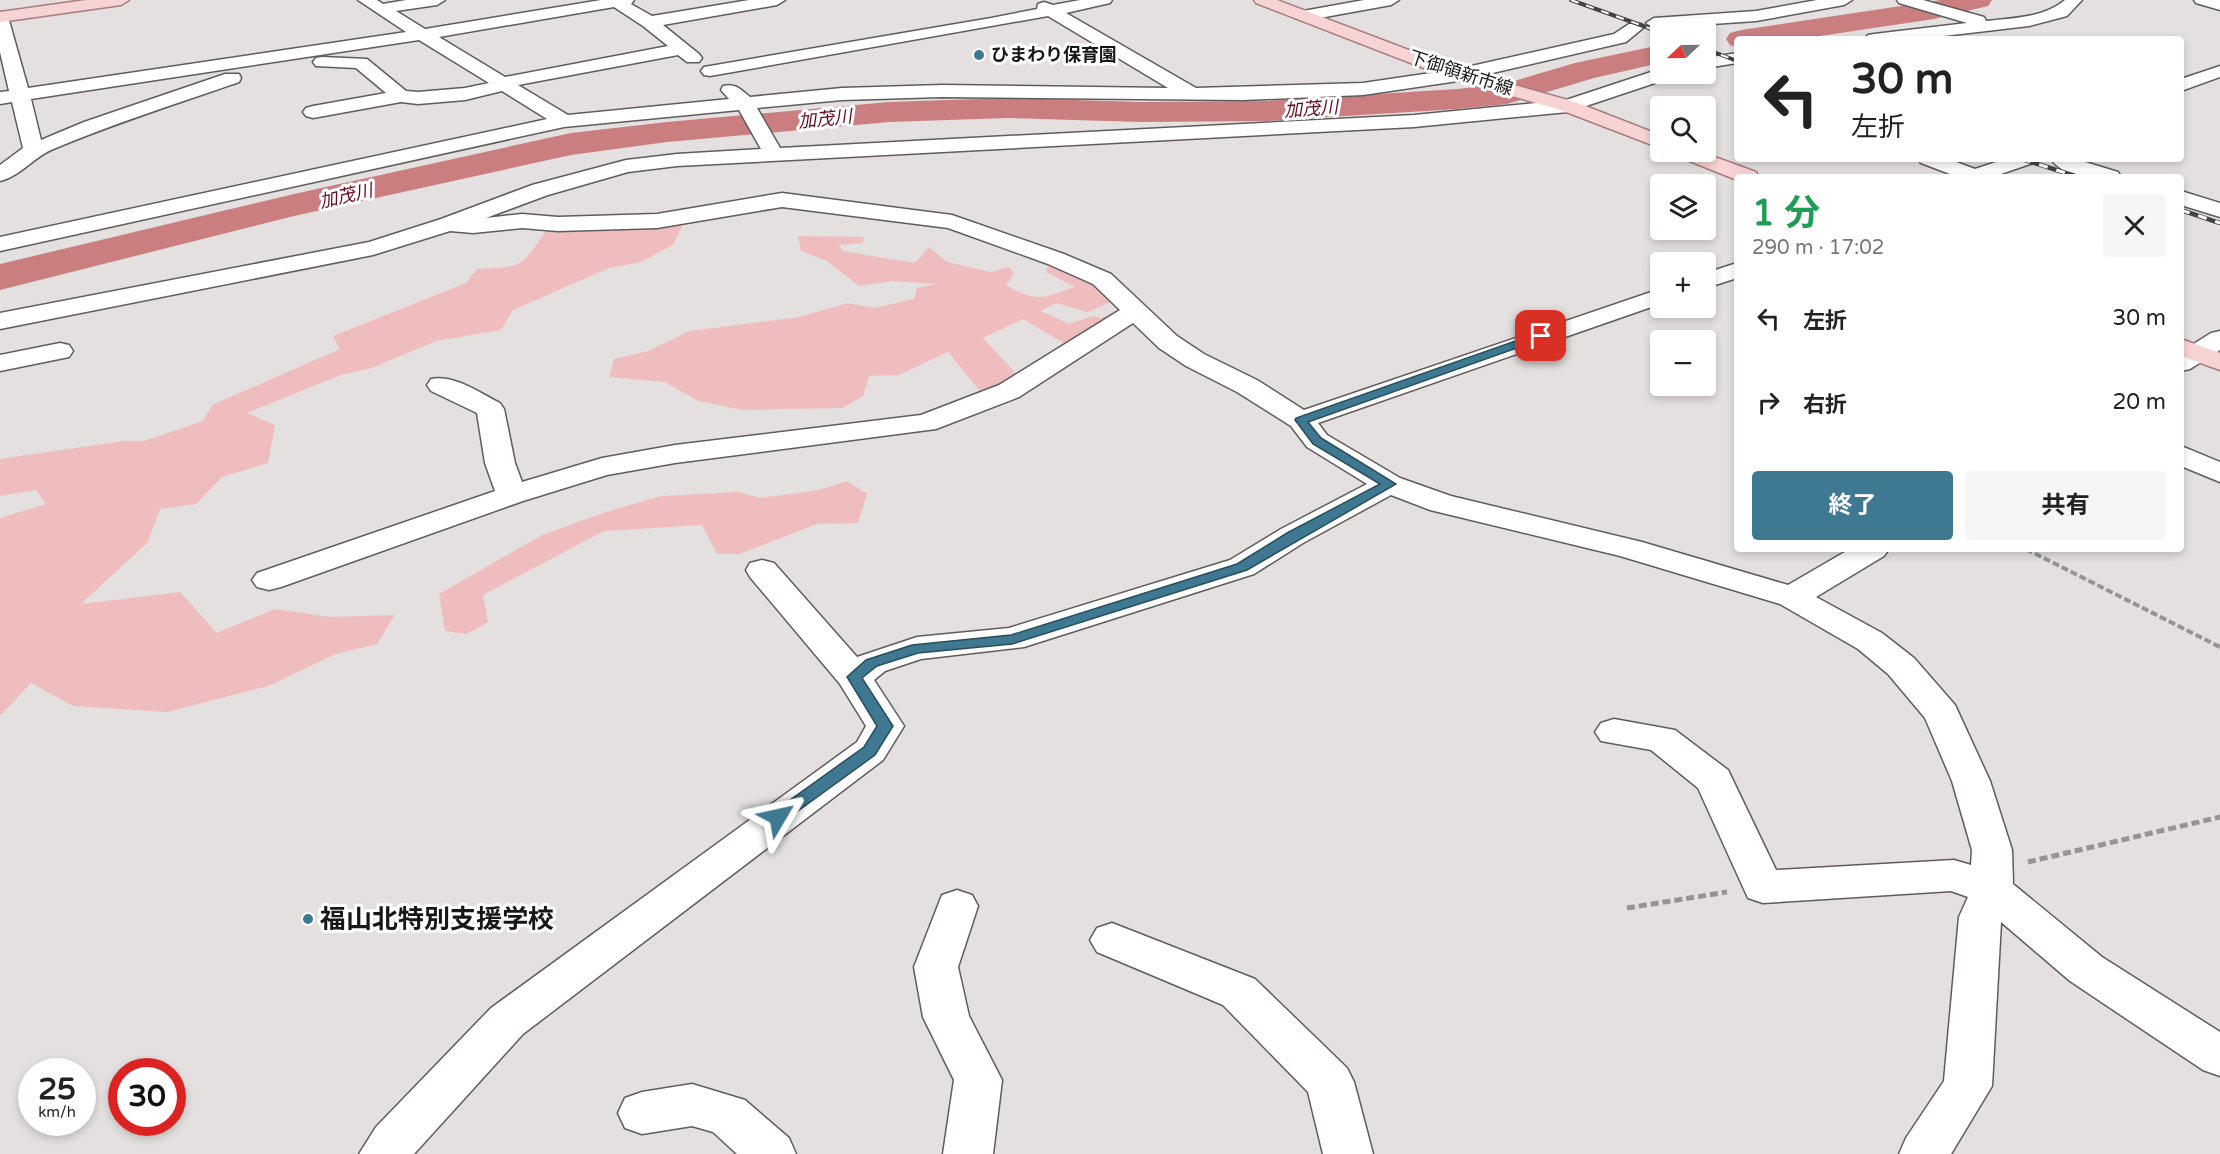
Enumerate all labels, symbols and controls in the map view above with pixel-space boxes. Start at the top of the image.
north arrow [1650,18,1716,84]
map controls [1650,18,1716,396]
place label: ひまわり保育園 [991,44,1117,66]
street label: 下御領新市線 [1406,46,1516,100]
marker: ひまわり保育園 [972,48,986,62]
text: 30 m [1851,54,1953,105]
icon: left [1752,60,1830,138]
water label: 加茂川 [1283,96,1341,122]
button: search [1650,96,1716,162]
water label: 加茂川 [797,105,855,133]
text: 左折 [1851,111,1905,144]
button: layers [1650,174,1716,240]
water label: 加茂川 [317,179,377,213]
text: 1 分 [1752,192,1820,235]
button: close [2103,194,2166,257]
text: 290 m · 17:02 [1752,236,1884,260]
button: + [1650,252,1716,318]
icon: left [1752,302,1785,335]
text: 30 m [2112,305,2166,331]
text: 左折 [1803,308,1847,334]
pin [1515,310,1566,361]
icon: arrive [1524,319,1557,352]
button: − [1650,330,1716,396]
icon: right [1752,386,1785,419]
text: 20 m [2112,389,2166,415]
text: 右折 [1803,392,1847,418]
button: 終了 [1752,471,1953,540]
button: 共有 [1965,471,2166,540]
position arrow [746,785,810,849]
place label: 福山北特別支援学校 [320,904,554,935]
marker: 福山北特別支援学校 [301,912,315,926]
speed limit sign: 30 [108,1058,186,1136]
text: 25 [38,1071,76,1108]
text: km/h [38,1103,76,1121]

